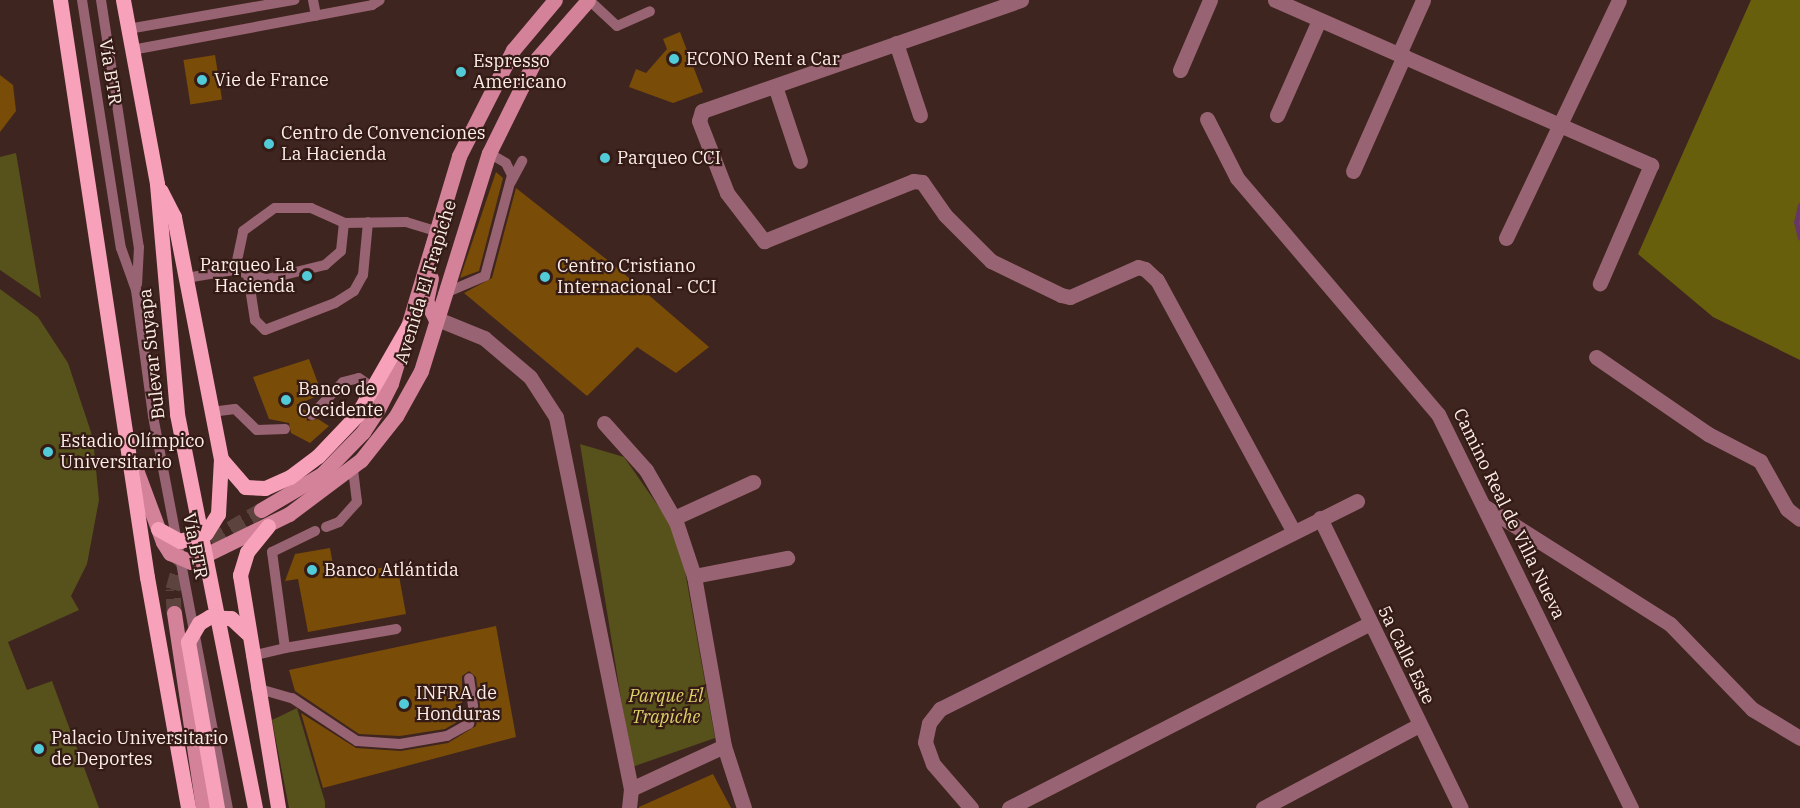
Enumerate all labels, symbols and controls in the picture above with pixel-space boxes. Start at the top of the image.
street label: Vía BTR [94,37,126,107]
place label: ECONO Rent a Car [686,48,840,70]
place label: Espresso Americano [473,51,567,94]
marker: ECONO Rent a Car [667,52,681,66]
marker: Espresso Americano [454,65,468,79]
place label: Vie de France [214,69,329,91]
marker: Vie de France [195,73,209,87]
place label: Centro de Convenciones La Hacienda [281,123,486,166]
marker: Centro de Convenciones La Hacienda [262,137,276,151]
place label: Parqueo CCI [617,147,721,169]
marker: Parqueo CCI [598,151,612,165]
street label: Avenida El Trapiche [391,197,461,367]
place label: Parqueo La Hacienda [200,255,295,298]
place label: Centro Cristiano Internacional - CCI [557,256,717,298]
marker: Parqueo La Hacienda [300,269,314,283]
marker: Centro Cristiano Internacional - CCI [538,270,552,284]
street label: Bulevar Suyapa [134,288,170,420]
place label: Banco de Occidente [298,379,383,422]
marker: Banco de Occidente [279,393,293,407]
street label: Camino Real de Villa Nueva [1448,405,1570,623]
place label: Estadio Olímpico Universitario [60,431,204,474]
marker: Estadio Olímpico Universitario [41,445,55,459]
street label: Vía BTR [178,511,212,581]
place label: Banco Atlántida [324,559,459,581]
marker: Banco Atlántida [305,563,319,577]
street label: 5a Calle Este [1373,602,1439,708]
place label: INFRA de Honduras [416,683,500,726]
park label: Parque El Trapiche [629,686,703,728]
marker: INFRA de Honduras [397,697,411,711]
place label: Palacio Universitario de Deportes [51,728,228,771]
marker: Palacio Universitario de Deportes [32,742,46,756]

